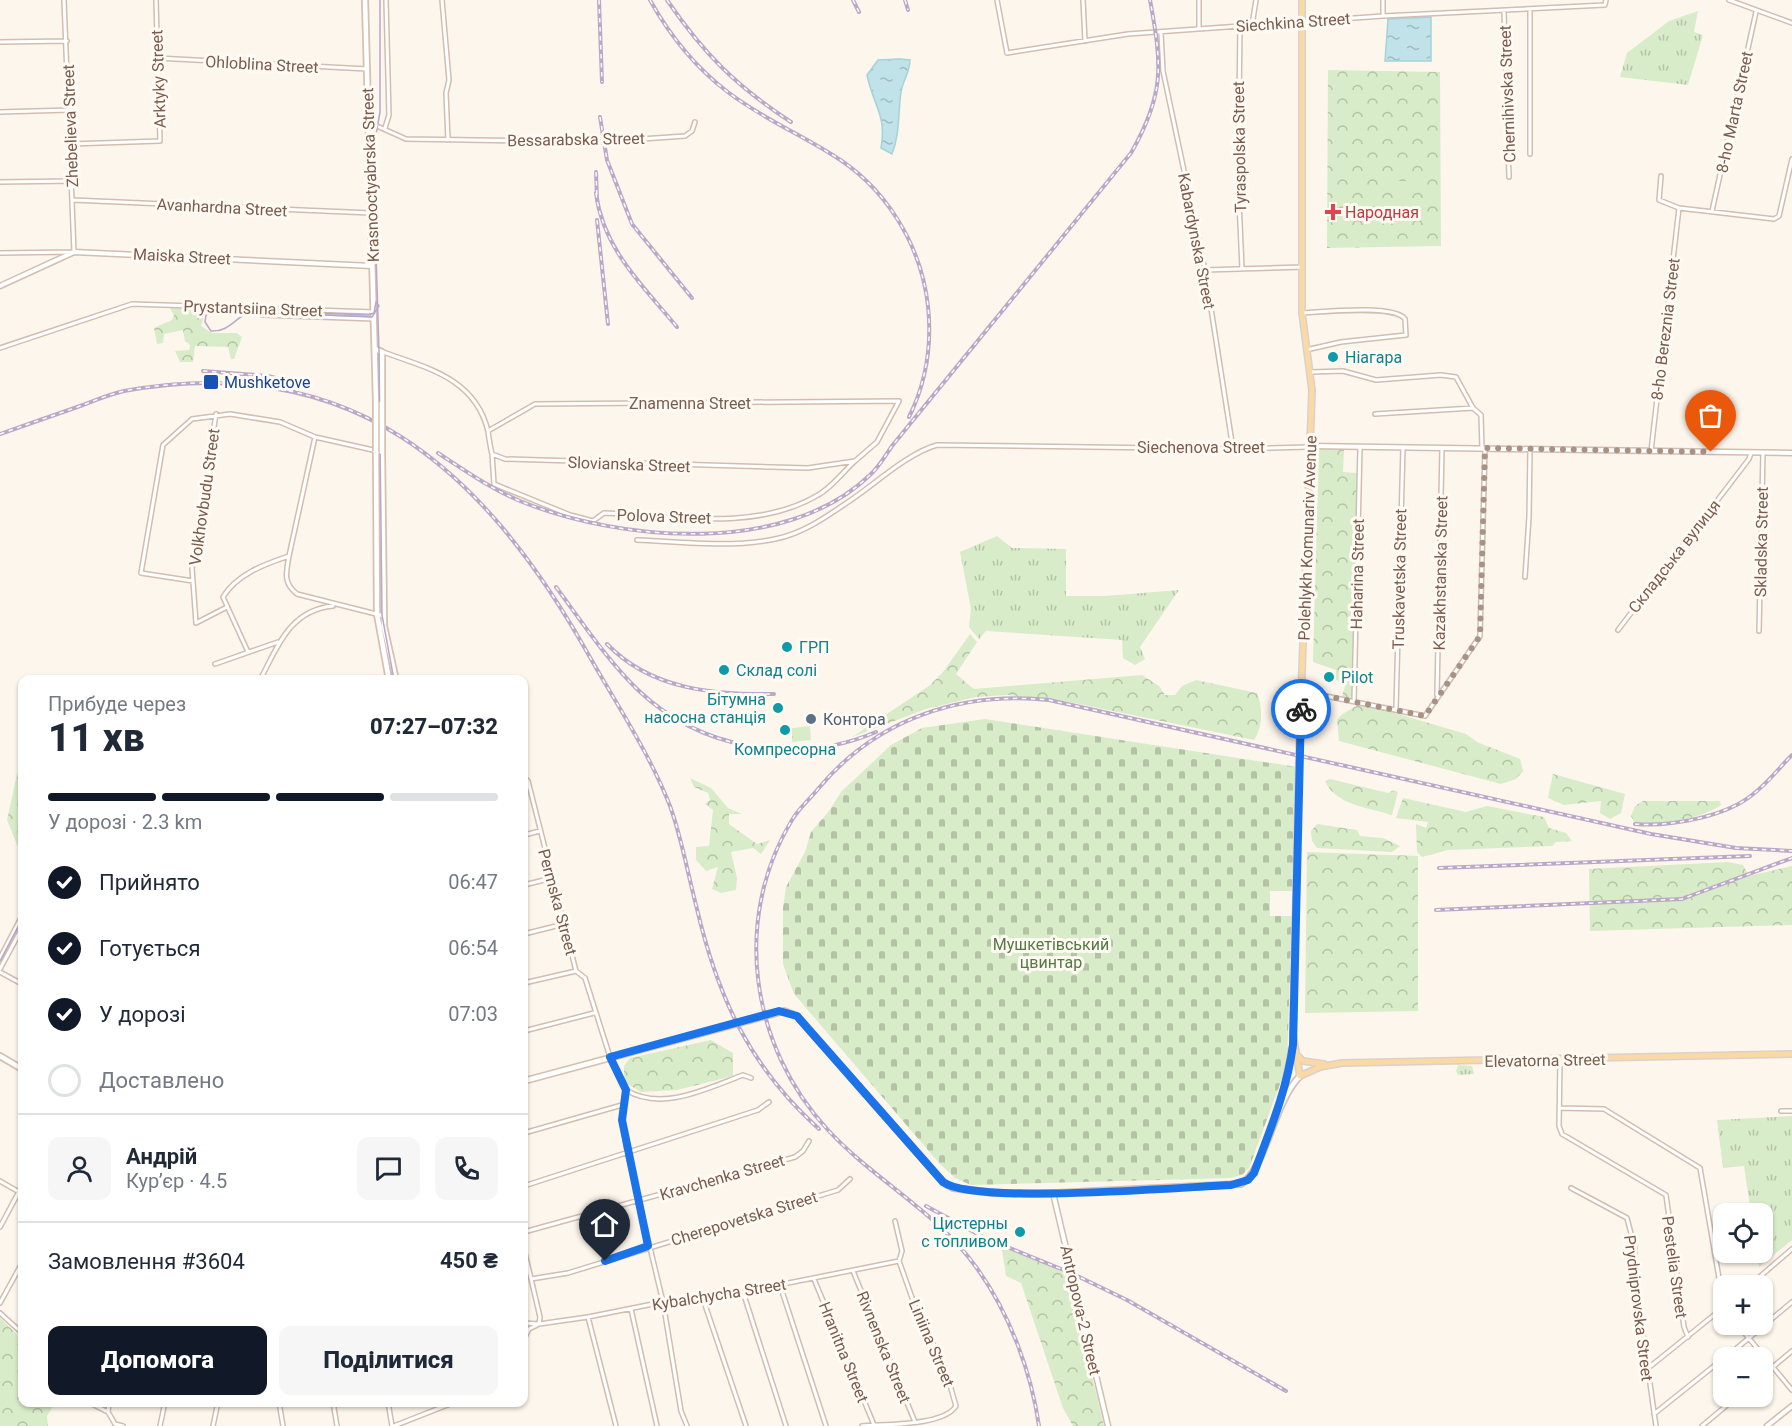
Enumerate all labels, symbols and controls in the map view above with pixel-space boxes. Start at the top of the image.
street label: Siechkina Street [1235,9,1351,36]
street label: Chernihivska Street [1496,25,1519,163]
street label: Arktyky Street [147,29,170,129]
street label: 8-ho Marta Street [1712,50,1757,175]
street label: Ohloblina Street [205,52,319,77]
street label: Zhebelieva Street [59,64,82,188]
street label: Tyraspolska Street [1229,81,1250,213]
street label: Krasnooctyabrska Street [358,87,383,263]
street label: Bessarabska Street [507,129,645,150]
street label: Kabardynska Street [1174,171,1219,311]
street label: Avanhardna Street [156,195,288,220]
place label: Народная [1345,203,1419,222]
marker: Народная [1326,205,1340,219]
street label: Maiska Street [133,244,231,269]
street label: 8-ho Bereznia Street [1647,257,1684,401]
street label: Prystantsiina Street [183,297,323,320]
place label: Ніагара [1345,348,1402,367]
marker: Ніагара [1326,350,1340,364]
marker: Mushketove [202,373,220,391]
place label: Mushketove [224,373,311,392]
pin [1685,390,1736,452]
street label: Znamenna Street [629,394,751,413]
icon: bag [1694,399,1727,432]
street label: Volkhovbudu Street [185,427,224,567]
street label: Polehlykh Komunariv Avenue [1294,435,1321,641]
street label: Siechenova Street [1137,438,1265,457]
street label: Slovianska Street [567,453,691,476]
street label: Skladska Street [1751,487,1772,597]
street label: Kazakhstanska Street [1430,496,1451,650]
street label: Складська вулиця [1624,496,1724,617]
street label: Polova Street [616,505,712,528]
street label: Truskavetska Street [1389,508,1410,650]
street label: Haharina Street [1347,519,1368,630]
place label: ГРП [799,638,829,657]
marker: ГРП [780,640,794,654]
place label: Склад солі [736,661,817,680]
marker: Склад солі [717,663,731,677]
place label: Pilot [1341,668,1373,687]
marker: Pilot [1322,670,1336,684]
courier [1271,679,1331,739]
place label: Бітумна насосна станція [644,690,766,727]
text: Прибуде через [48,692,186,716]
icon: bike [1285,693,1318,726]
marker: Бітумна насосна станція [771,701,785,715]
place label: Контора [823,710,886,729]
marker: Контора [804,712,818,726]
text: 07:27–07:32 [370,714,498,739]
text: 11 хв [48,715,145,761]
marker: Компресорна [778,723,792,737]
place label: Компресорна [734,740,836,759]
text: У дорозі · 2.3 km [48,810,202,834]
street label: Permska Street [534,847,581,957]
icon: check [48,866,81,899]
text: Прийнято [99,870,200,895]
text: 06:47 [448,870,498,894]
icon: check [48,932,81,965]
park label: Мушкетівський цвинтар [993,935,1109,972]
text: Готується [99,936,200,961]
text: 06:54 [448,936,498,960]
icon: check [48,998,81,1031]
text: У дорозі [99,1002,186,1027]
text: 07:03 [448,1002,498,1026]
street label: Elevatorna Street [1484,1050,1606,1071]
text: Доставлено [99,1068,224,1093]
button: person [48,1137,111,1200]
button: chat [357,1137,420,1200]
button: phone [435,1137,498,1200]
text: Андрій [126,1144,197,1169]
street label: Kravchenka Street [658,1151,787,1204]
text: Кур’єр · 4.5 [126,1169,227,1193]
street label: Cherepovetska Street [669,1187,820,1250]
pin [579,1199,630,1261]
map controls [1713,1203,1773,1407]
button: locate [1713,1203,1773,1263]
icon: home [588,1208,621,1241]
place label: Цистерны с топливом [921,1214,1008,1251]
street label: Pestelia Street [1658,1215,1691,1319]
marker: Цистерны с топливом [1013,1225,1027,1239]
street label: Prydniprovska Street [1620,1234,1657,1382]
street label: Antropova-2 Street [1056,1243,1105,1377]
text: 450 ₴ [440,1248,498,1273]
text: Замовлення #3604 [48,1249,245,1274]
street label: Kybalchycha Street [651,1275,788,1314]
button: + [1713,1275,1773,1335]
street label: Rivnenska Street [852,1289,915,1406]
street label: Liniina Street [905,1297,958,1390]
street label: Hranitna Street [815,1299,872,1405]
button: Допомога [48,1326,267,1395]
button: Поділитися [279,1326,498,1395]
button: − [1713,1347,1773,1407]

